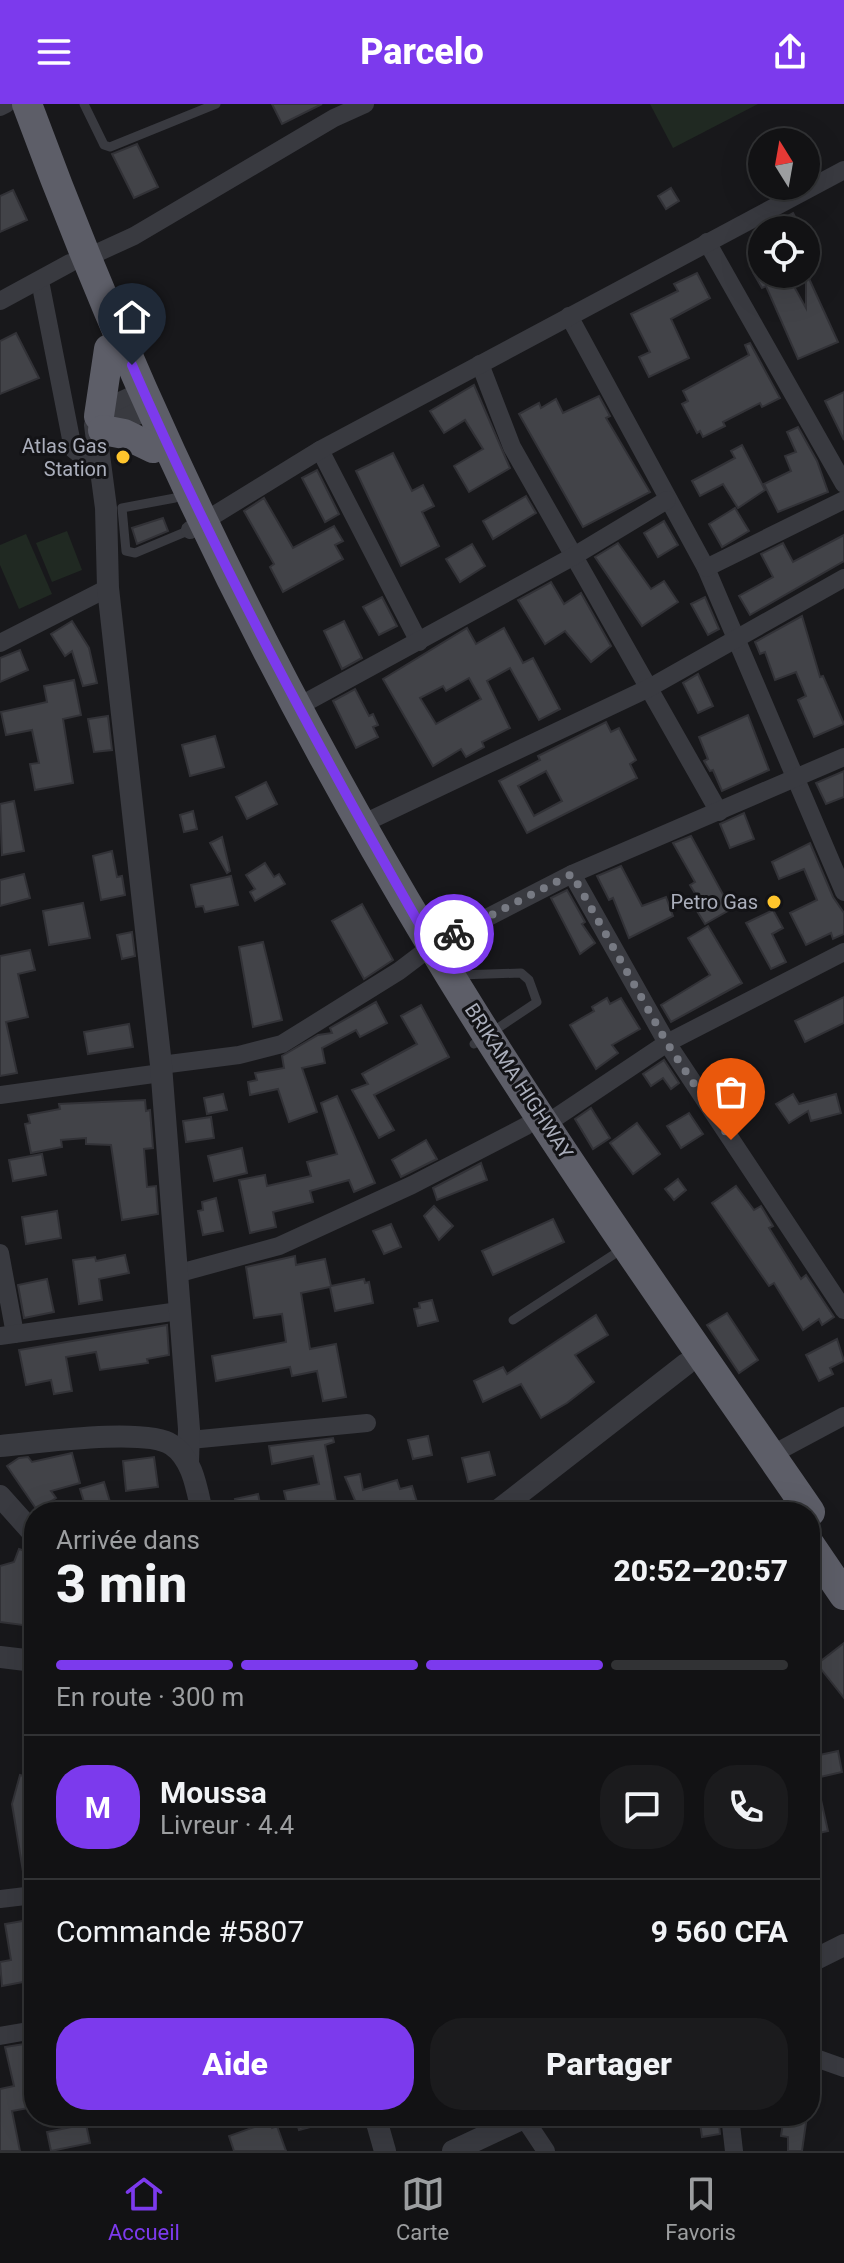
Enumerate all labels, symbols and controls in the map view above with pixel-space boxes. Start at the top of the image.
icon: menu [32,30,76,74]
icon: share [768,30,812,74]
text: Parcelo [360,31,484,73]
north arrow [748,128,820,200]
map controls [748,128,820,288]
button: locate [748,216,820,288]
pin [98,283,166,365]
icon: home [110,295,154,339]
place label: Atlas Gas Station [22,434,107,481]
marker: Atlas Gas Station [114,448,132,466]
place label: Petro Gas [671,890,758,914]
marker: Petro Gas [765,893,783,911]
courier [414,894,494,974]
icon: bike [432,912,476,956]
street label: BRIKAMA HIGHWAY [460,999,578,1163]
pin [697,1058,765,1140]
icon: bag [709,1070,753,1114]
text: Arrivée dans [56,1525,200,1555]
text: 20:52–20:57 [613,1553,788,1588]
text: 3 min [56,1554,187,1615]
text: En route · 300 m [56,1682,244,1712]
button: chat [600,1765,684,1849]
button: phone [704,1765,788,1849]
text: Moussa [160,1775,267,1810]
text: M [85,1790,111,1825]
text: Livreur · 4.4 [160,1810,294,1840]
text: Commande #5807 [56,1914,304,1949]
text: 9 560 CFA [651,1914,788,1949]
button: Aide [56,2018,414,2110]
button: Partager [430,2018,788,2110]
tab: Accueil [108,2172,180,2245]
tab: Carte [396,2172,449,2245]
tab: Favoris [665,2172,736,2245]

